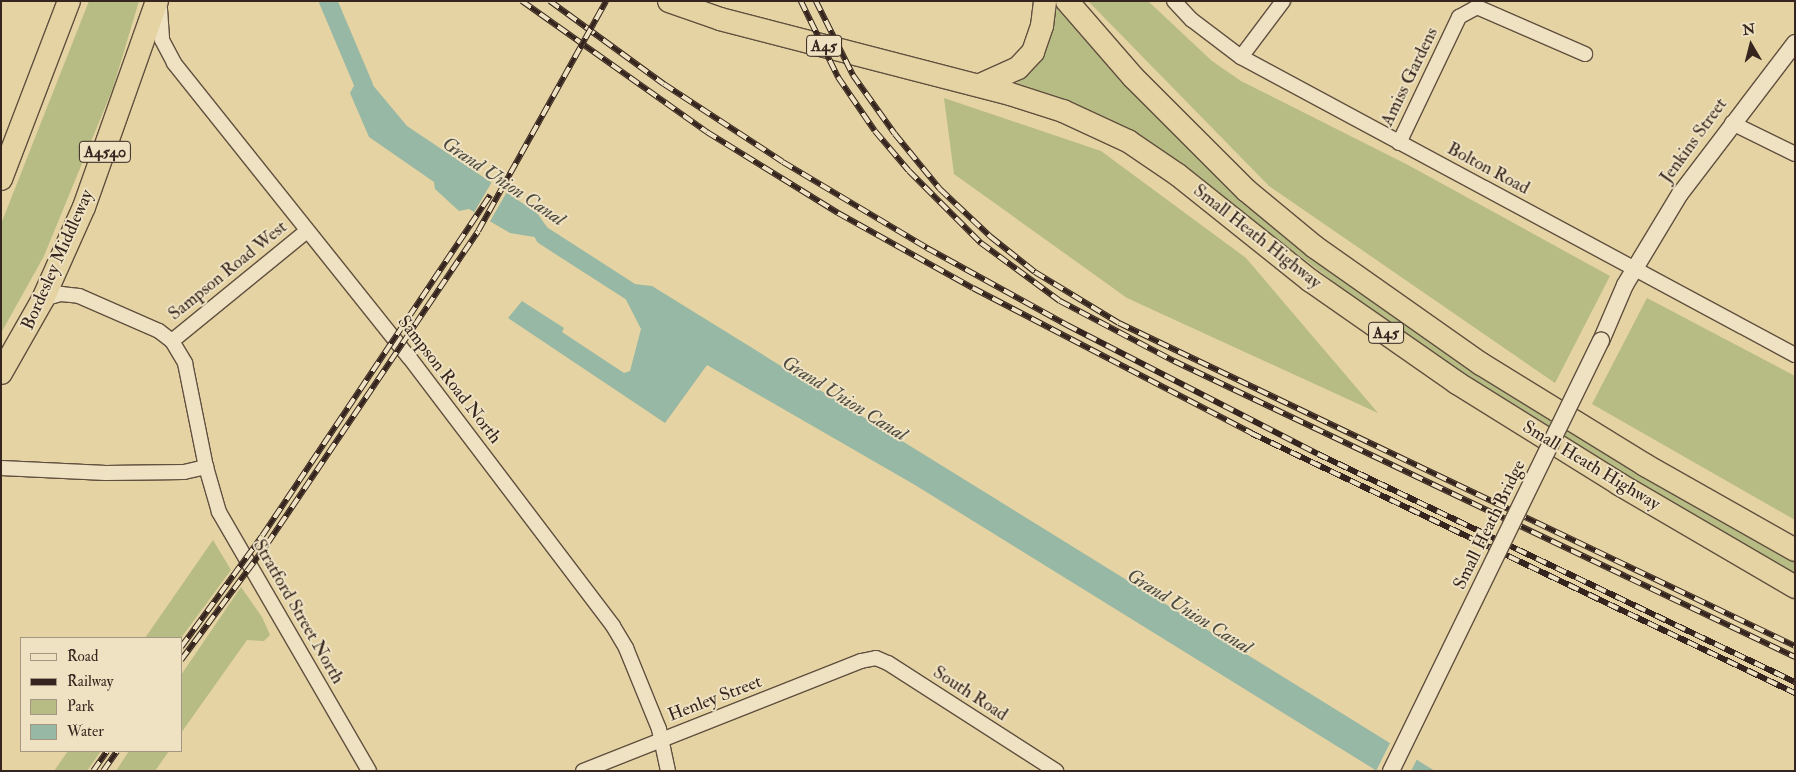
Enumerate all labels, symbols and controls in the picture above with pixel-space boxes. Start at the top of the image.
north arrow [1726,20,1776,70]
text: N [1741,20,1756,39]
street label: Amiss Gardens [1377,24,1443,130]
road number: A45 [805,32,843,59]
street label: Jenkins Street [1656,94,1732,188]
water label: Grand Union Canal [437,133,569,231]
road number: A4540 [79,138,131,166]
street label: Bolton Road [1443,138,1533,200]
street label: Small Heath Highway [1189,180,1325,294]
street label: Bordesley Middleway [17,186,99,334]
street label: Sampson Road West [164,217,292,325]
street label: Sampson Road North [392,312,506,448]
road number: A45 [1367,319,1405,346]
water label: Grand Union Canal [777,351,911,447]
street label: Small Heath Highway [1518,416,1664,516]
street label: Small Heath Bridge [1449,457,1531,593]
street label: Stratford Street North [248,536,348,688]
water label: Grand Union Canal [1122,564,1256,660]
legend [20,637,182,752]
text: Road [67,647,98,666]
street label: South Road [929,662,1011,726]
street label: Henley Street [665,671,765,727]
text: Railway [67,672,113,691]
text: Park [67,697,94,716]
text: Water [67,722,104,741]

